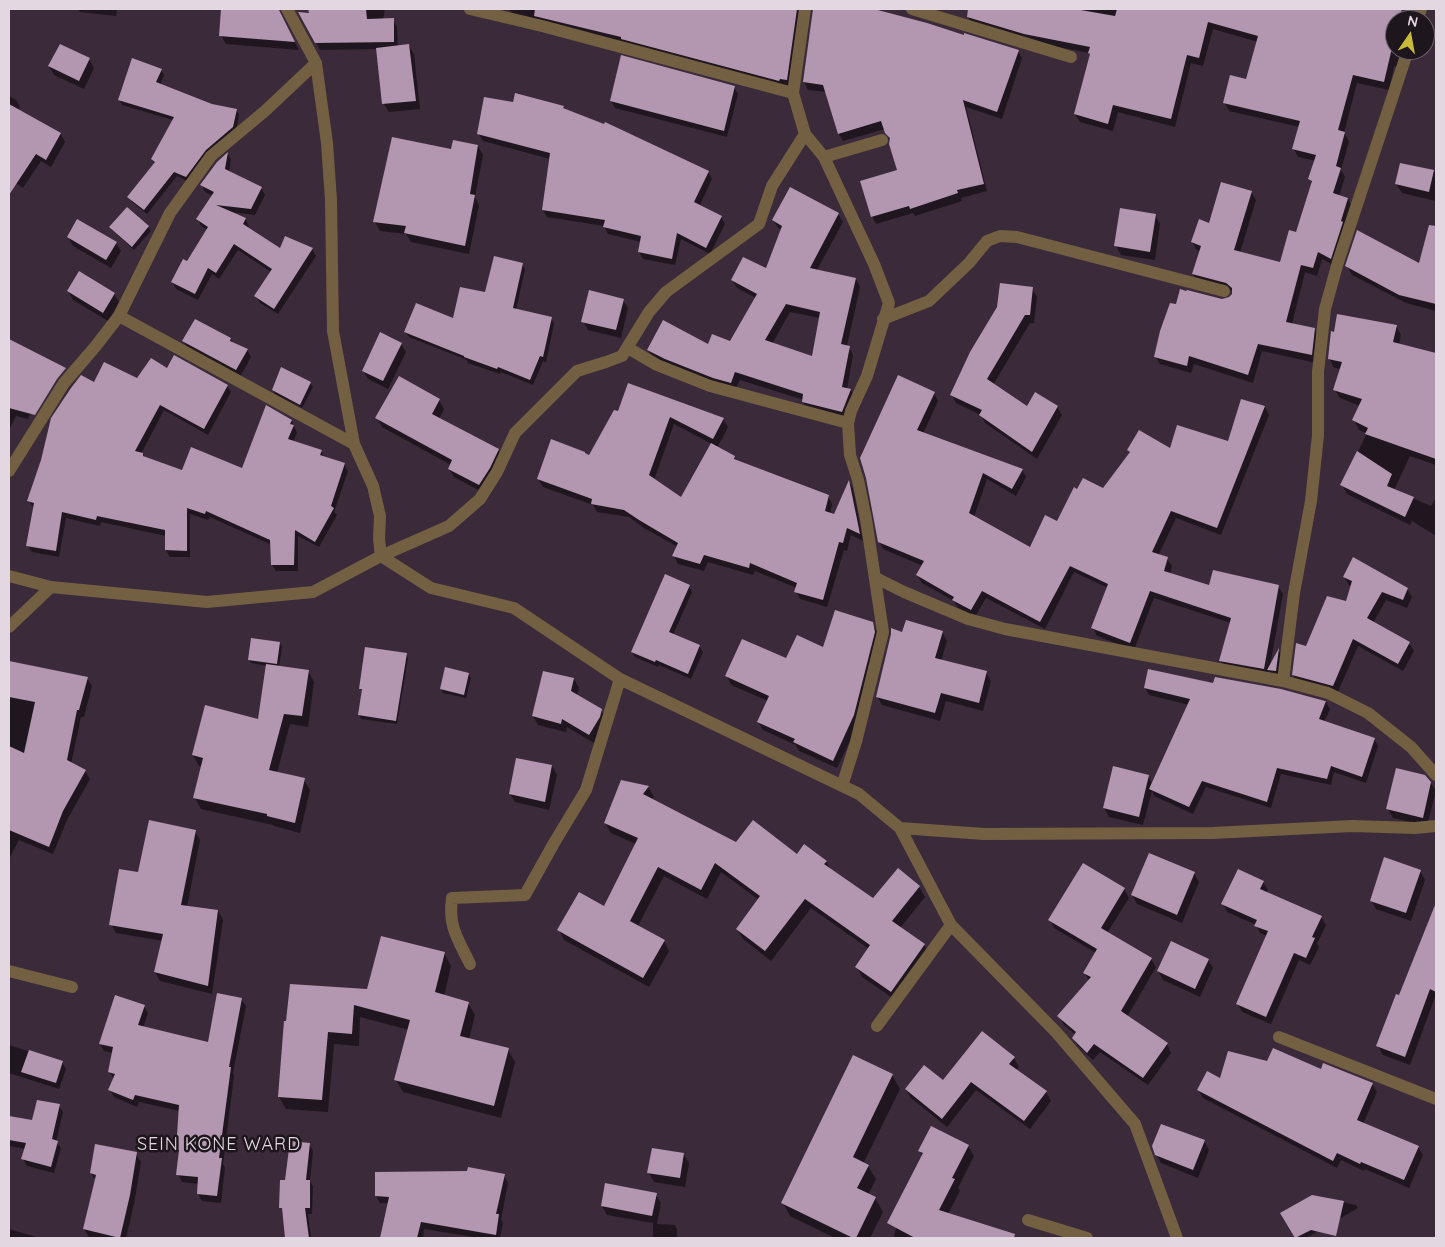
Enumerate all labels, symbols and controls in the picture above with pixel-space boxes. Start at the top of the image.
north arrow [1385,10,1435,60]
text: N [1406,11,1420,31]
district label: SEIN KONE WARD [135,1134,303,1156]

